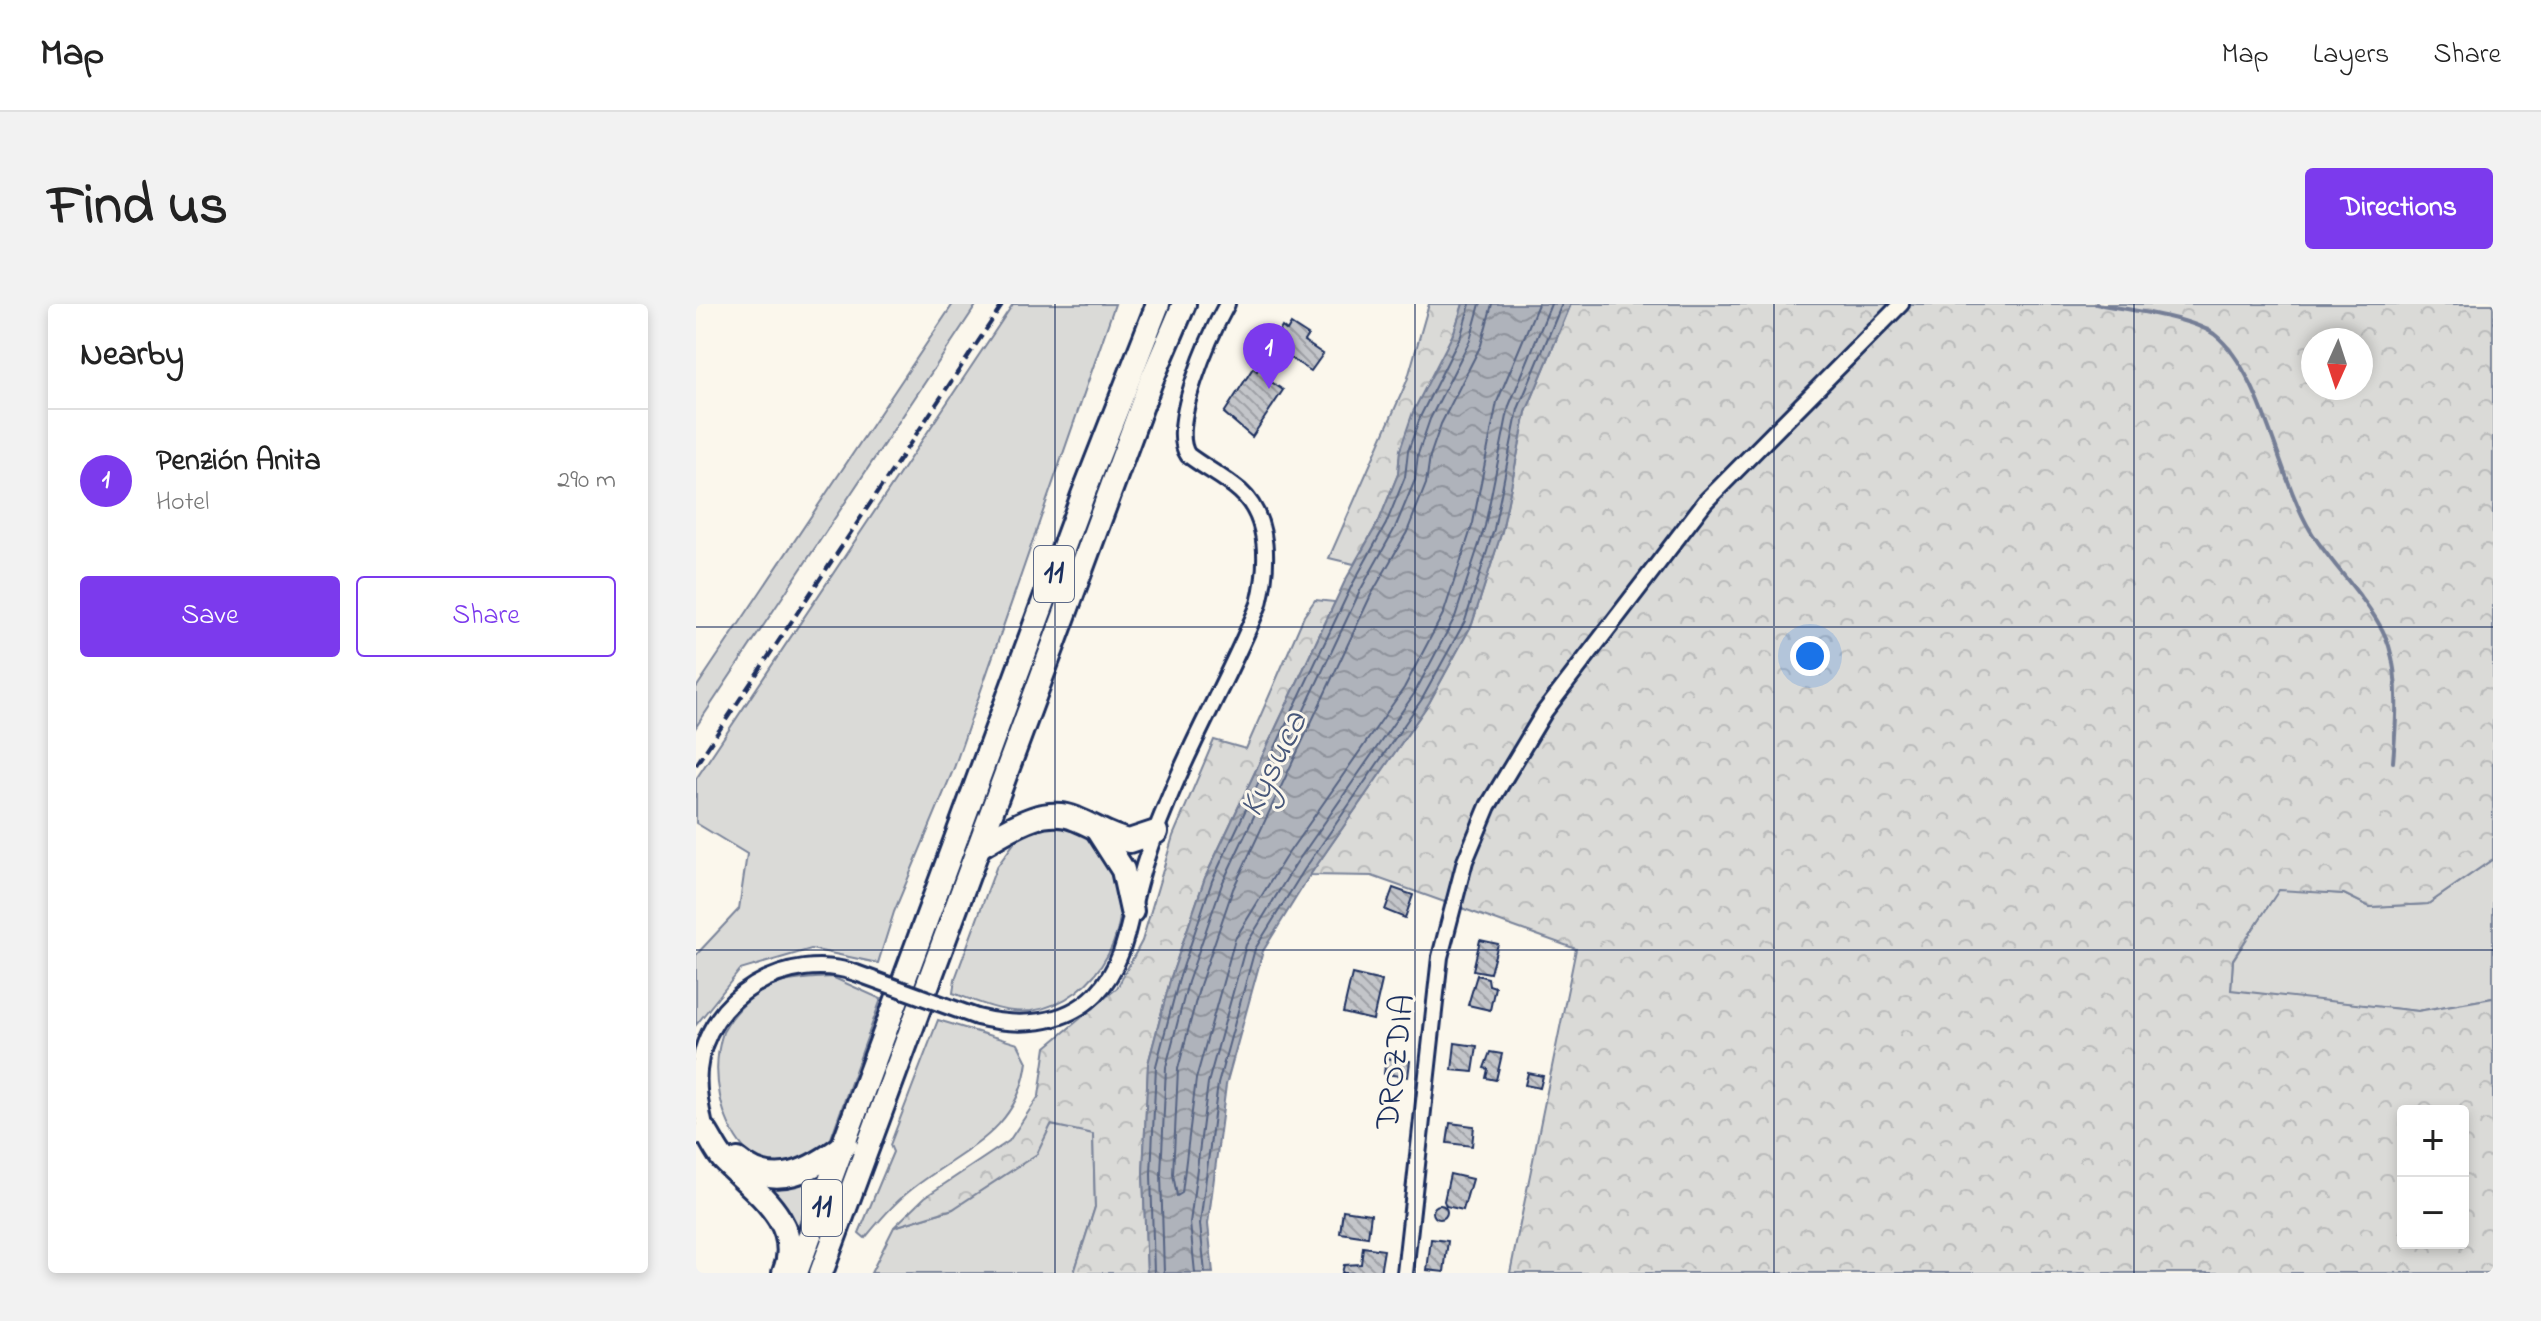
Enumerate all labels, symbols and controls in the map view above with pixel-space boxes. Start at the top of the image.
text: Map [40,27,104,83]
text: Map [2221,35,2269,76]
text: Layers [2313,35,2389,76]
text: Share [2433,35,2501,76]
text: Find us [48,168,228,249]
button: Directions [2305,168,2493,249]
pin: 1 [1243,323,1295,389]
north arrow [2301,328,2373,400]
text: Nearby [80,331,184,381]
text: Penzión Anita [156,440,321,484]
text: 1 [102,462,110,500]
text: 290 m [557,462,616,500]
text: Hotel [156,484,209,522]
road number: 11 [1034,546,1074,602]
button: Save [80,576,340,657]
button: Share [356,576,616,657]
your location [1790,636,1830,676]
water label: Kysuca [1227,703,1324,827]
street label: DROZDIA [1364,992,1430,1133]
map controls [2397,1105,2469,1249]
button: + [2397,1105,2469,1177]
button: − [2397,1177,2469,1249]
road number: 11 [802,1180,842,1236]

